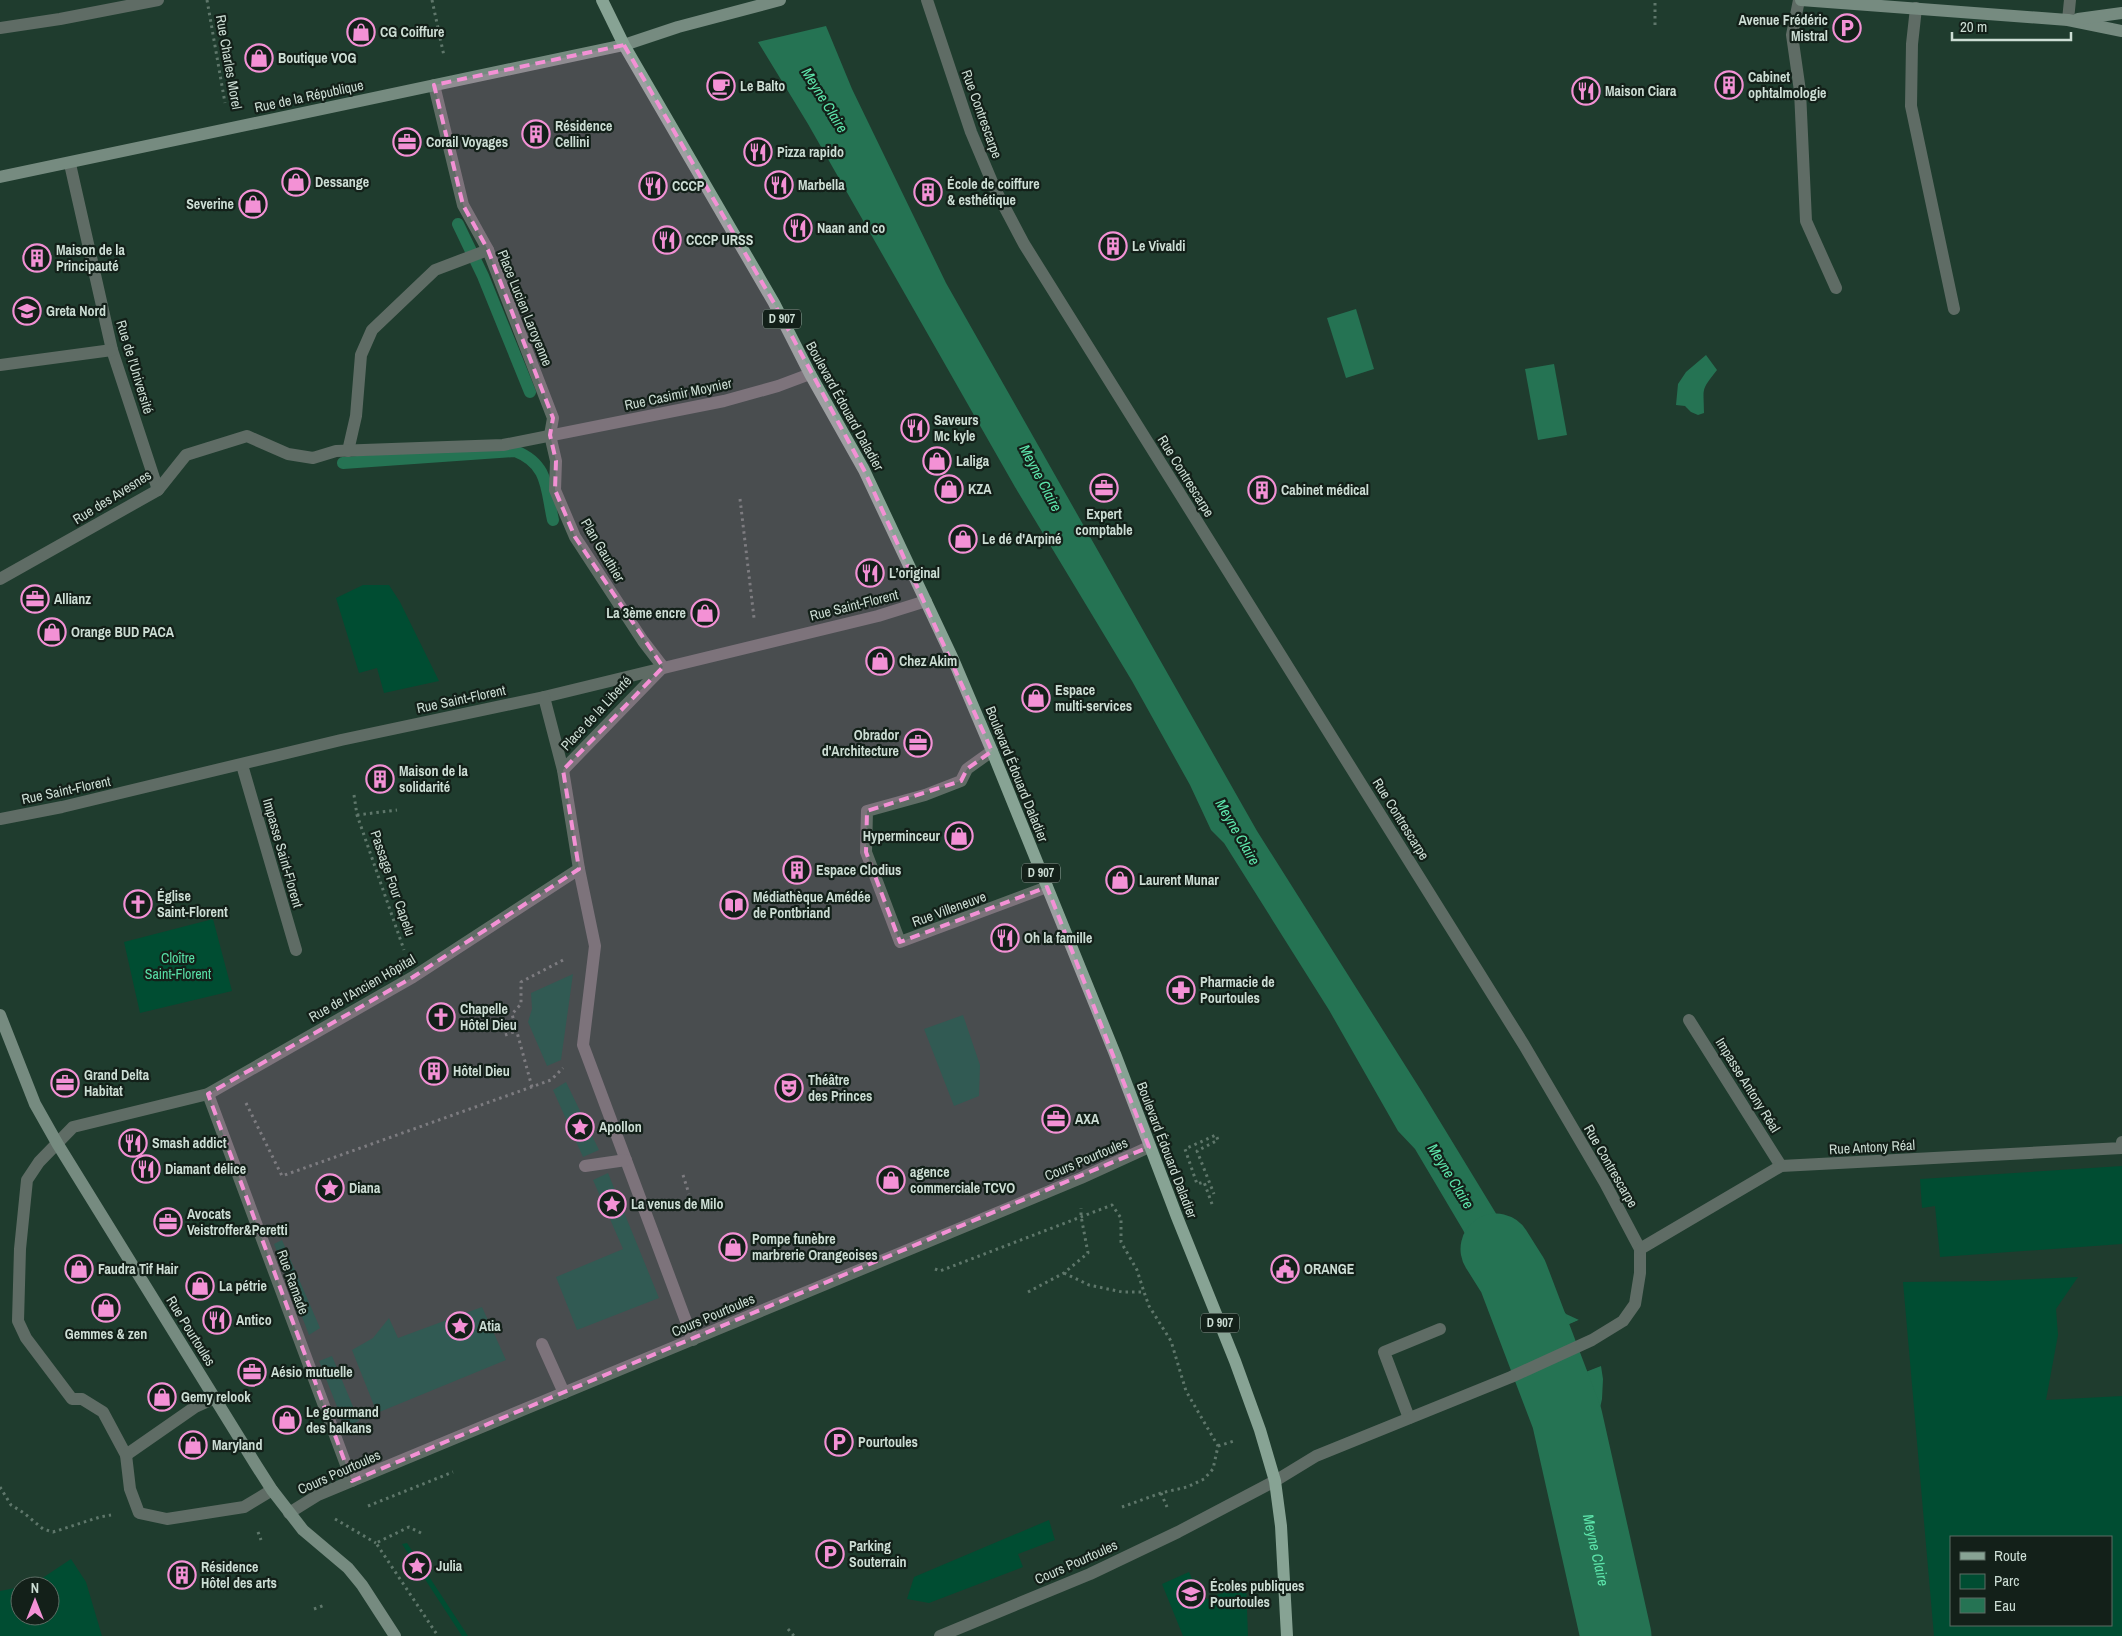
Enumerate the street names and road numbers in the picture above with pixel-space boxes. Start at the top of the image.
street label: Rue Charles Morel [212,13,246,111]
street label: Rue Contrescarpe [958,67,1006,161]
street label: Rue de la République [253,76,365,116]
street label: Place Lucien Laroyenne [493,247,557,369]
road number: D 907 [763,310,801,328]
street label: Rue de l'Université [112,318,158,416]
street label: Boulevard Édouard Daladier [802,338,888,474]
street label: Rue Casimir Moynier [623,374,733,414]
street label: Rue Contrescarpe [1154,432,1218,520]
street label: Rue des Avesnes [69,466,155,528]
street label: Plan Gauthier [577,515,629,585]
street label: Rue Saint-Florent [808,585,900,625]
street label: Place de la Liberté [557,672,635,754]
street label: Rue Saint-Florent [415,681,507,717]
street label: Boulevard Édouard Daladier [982,703,1053,845]
street label: Rue Saint-Florent [20,772,112,808]
street label: Rue Contrescarpe [1369,775,1433,863]
street label: Impasse Saint-Florent [259,796,307,910]
street label: Passage Four Capelu [367,828,419,938]
road number: D 907 [1022,864,1060,882]
street label: Rue Villeneuve [909,887,989,931]
street label: Rue de l'Ancien Hôpital [305,950,419,1026]
street label: Impasse Antony Réal [1712,1034,1784,1136]
street label: Boulevard Édouard Daladier [1133,1079,1201,1221]
street label: Rue Contrescarpe [1580,1121,1642,1211]
street label: Cours Pourtoules [1042,1133,1131,1185]
street label: Rue Antony Réal [1829,1136,1915,1158]
street label: Rue Ramade [273,1247,313,1317]
street label: Cours Pourtoules [669,1289,758,1341]
street label: Rue Pourtoules [162,1293,220,1370]
road number: D 907 [1201,1314,1239,1332]
street label: Cours Pourtoules [295,1446,383,1498]
street label: Cours Pourtoules [1032,1536,1120,1588]

